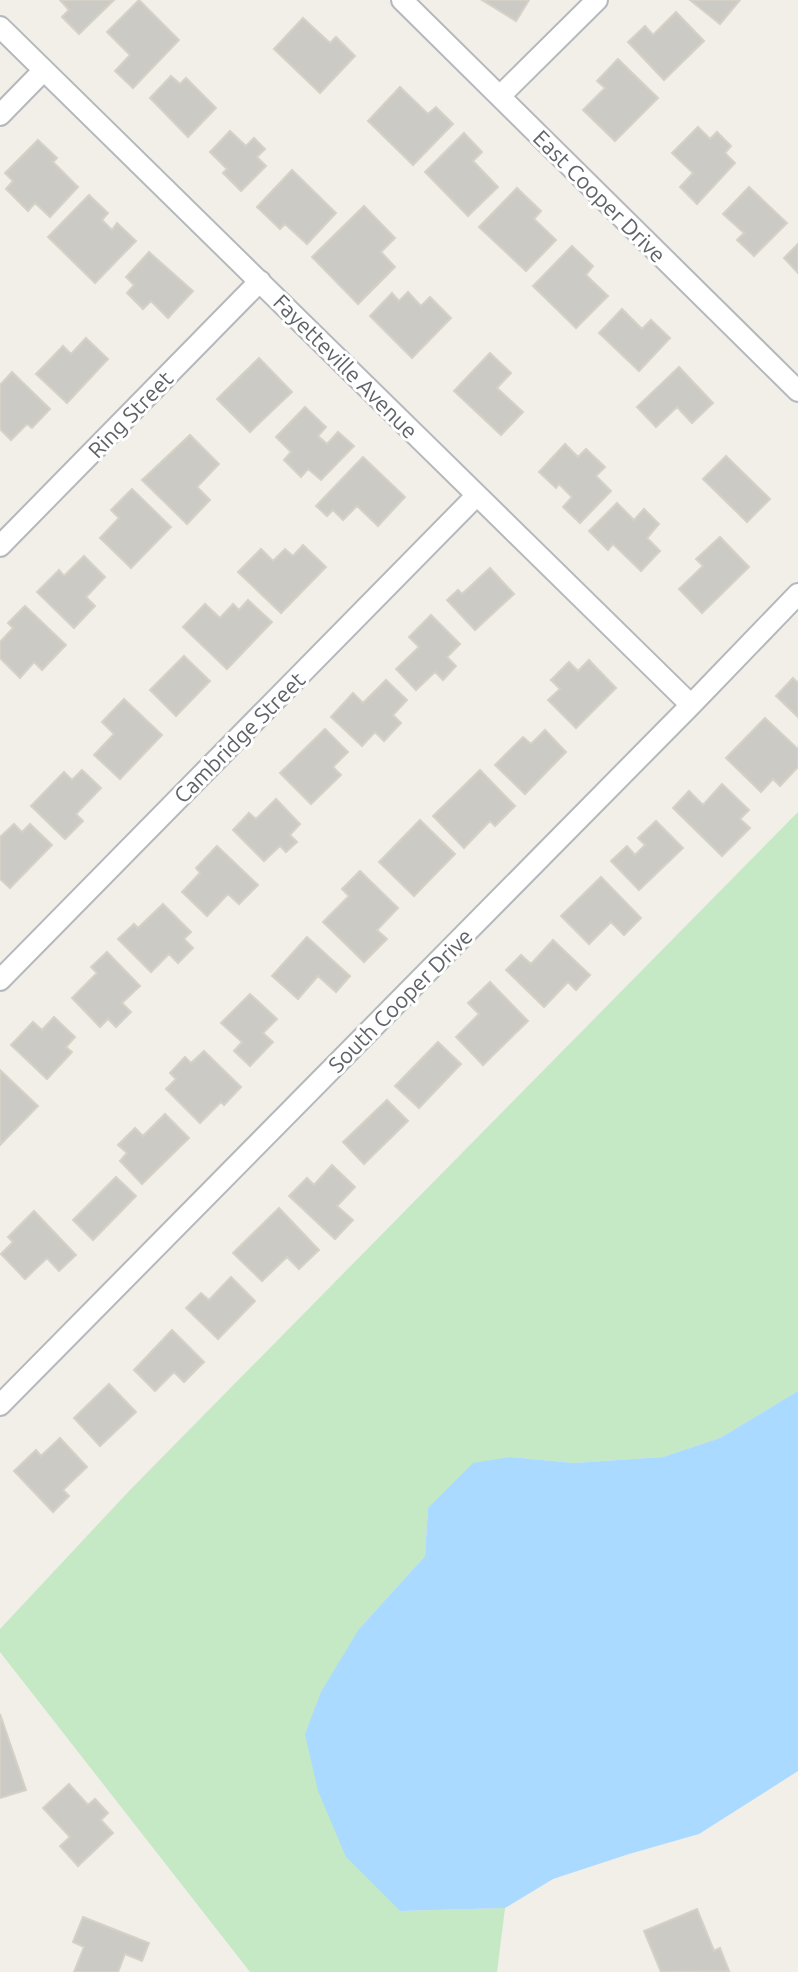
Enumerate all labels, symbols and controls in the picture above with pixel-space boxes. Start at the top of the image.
street label: East Cooper Drive [529,125,671,267]
street label: Fayetteville Avenue [269,289,423,443]
street label: Ring Street [83,365,178,463]
street label: Cambridge Street [168,666,310,808]
street label: South Cooper Drive [323,923,477,1077]

